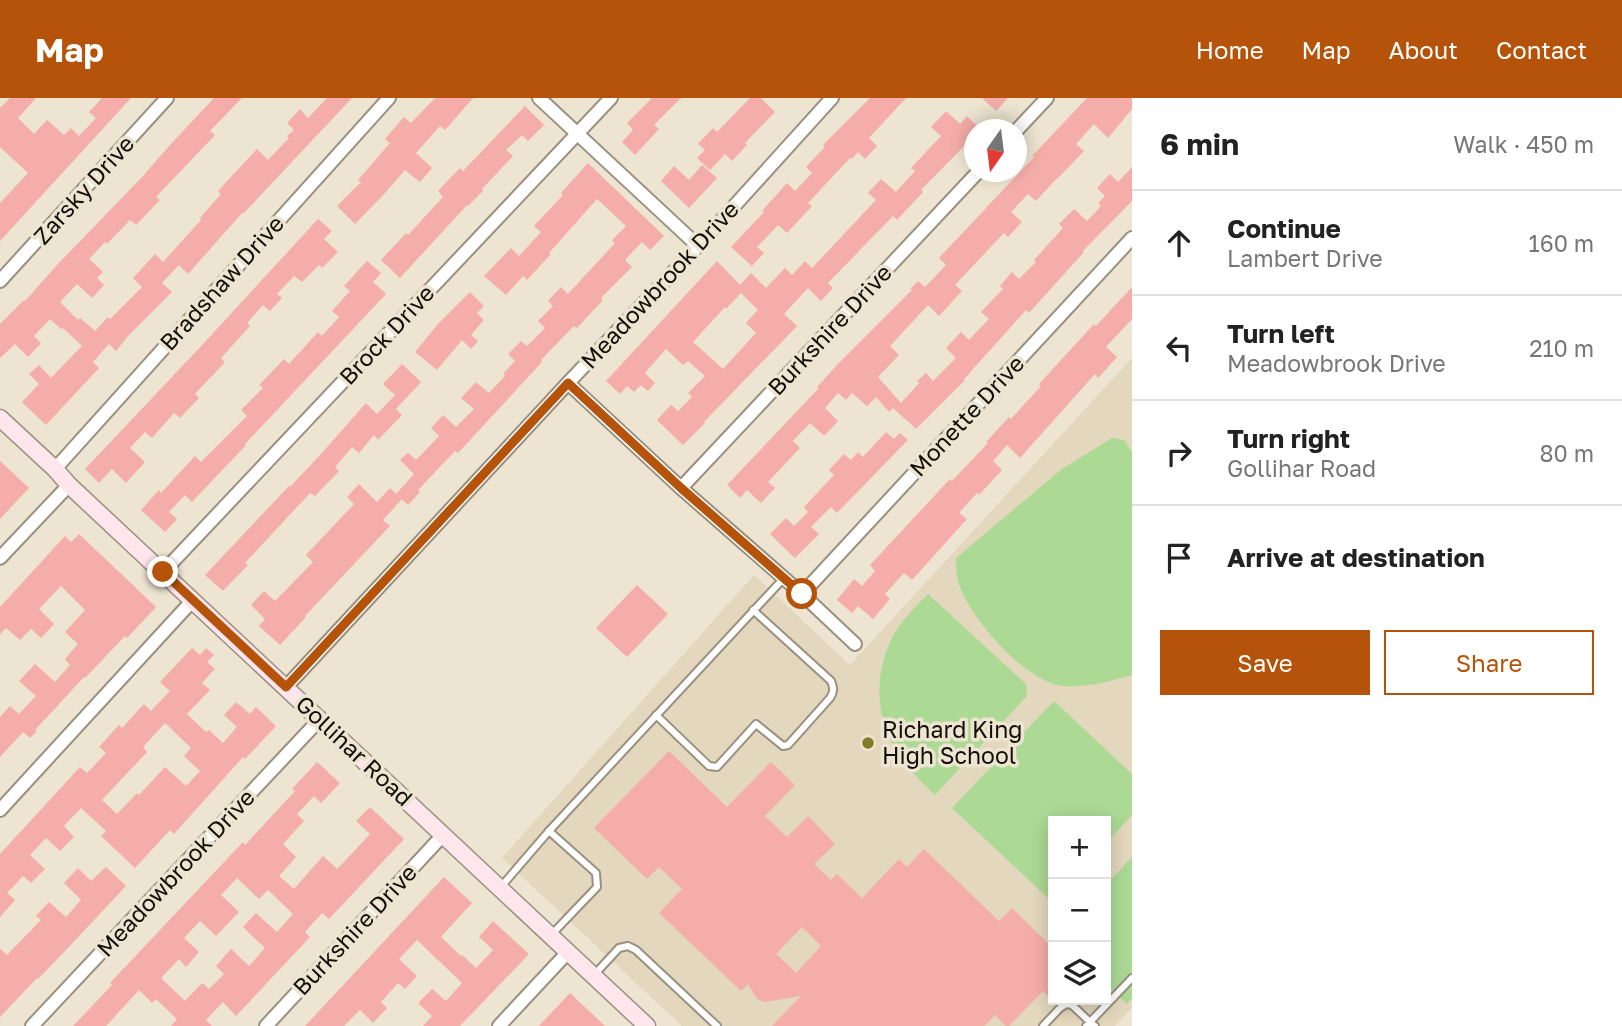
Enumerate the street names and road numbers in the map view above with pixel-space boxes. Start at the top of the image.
street label: Zarsky Drive [27,129,139,250]
street label: Meadowbrook Drive [574,195,744,374]
street label: Bradshaw Drive [153,209,289,356]
street label: Burkshire Drive [762,258,897,401]
street label: Brock Drive [333,279,440,390]
street label: Monette Drive [903,349,1029,482]
street label: Gollihar Road [291,689,419,811]
street label: Meadowbrook Drive [90,783,260,962]
street label: Burkshire Drive [287,858,422,1001]

